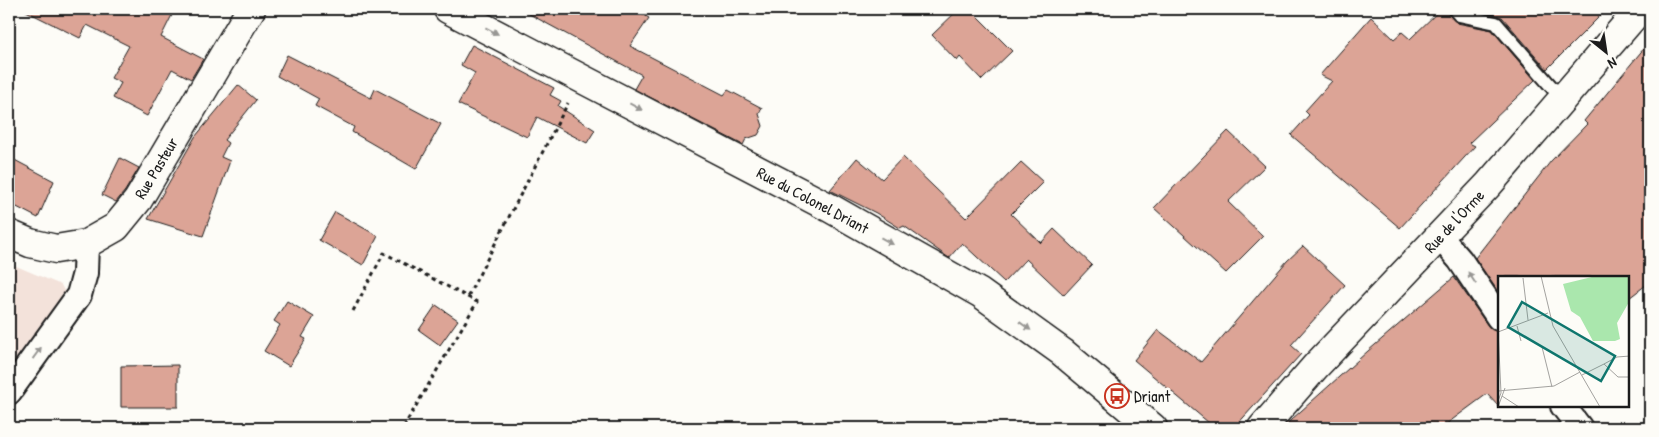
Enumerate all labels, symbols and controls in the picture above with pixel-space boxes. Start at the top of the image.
one-way arrow [484,27,499,35]
north arrow [1582,28,1632,78]
text: N [1604,54,1621,74]
one-way arrow [628,103,643,111]
street label: Rue Pasteur [129,133,183,203]
street label: Rue du Colonel Driant [753,161,873,239]
street label: Rue de l'Orme [1419,184,1489,257]
one-way arrow [880,236,894,245]
one-way arrow [1467,271,1476,284]
inset map [1498,276,1629,407]
one-way arrow [1018,321,1032,331]
one-way arrow [32,347,43,360]
bus stop icon: Driant [1104,383,1130,409]
place label: Driant [1134,385,1171,407]

